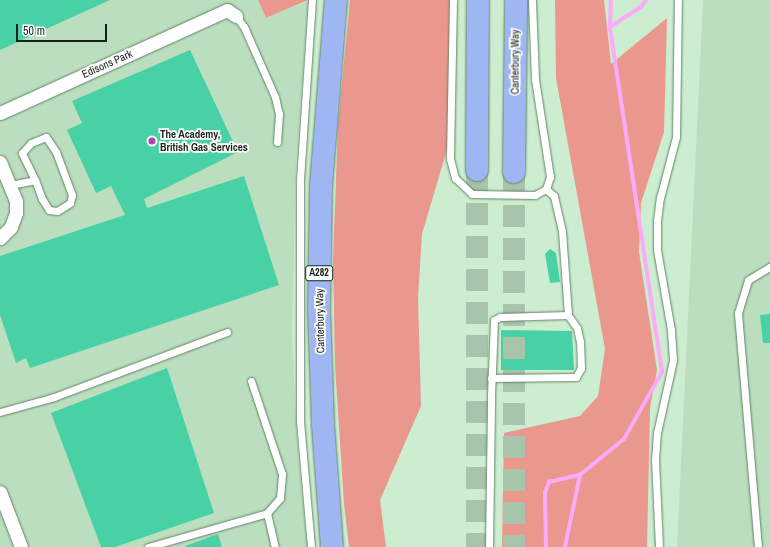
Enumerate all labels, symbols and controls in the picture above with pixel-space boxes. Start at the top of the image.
scale bar [18,16,109,42]
text: 50 m [23,23,45,39]
street label: Canterbury Way [508,30,522,94]
street label: Edisons Park [80,47,134,81]
place label: The Academy, British Gas Services [160,128,248,154]
marker: The Academy, British Gas Services [147,136,157,146]
road number: A282 [305,265,333,281]
street label: Canterbury Way [313,288,327,354]

